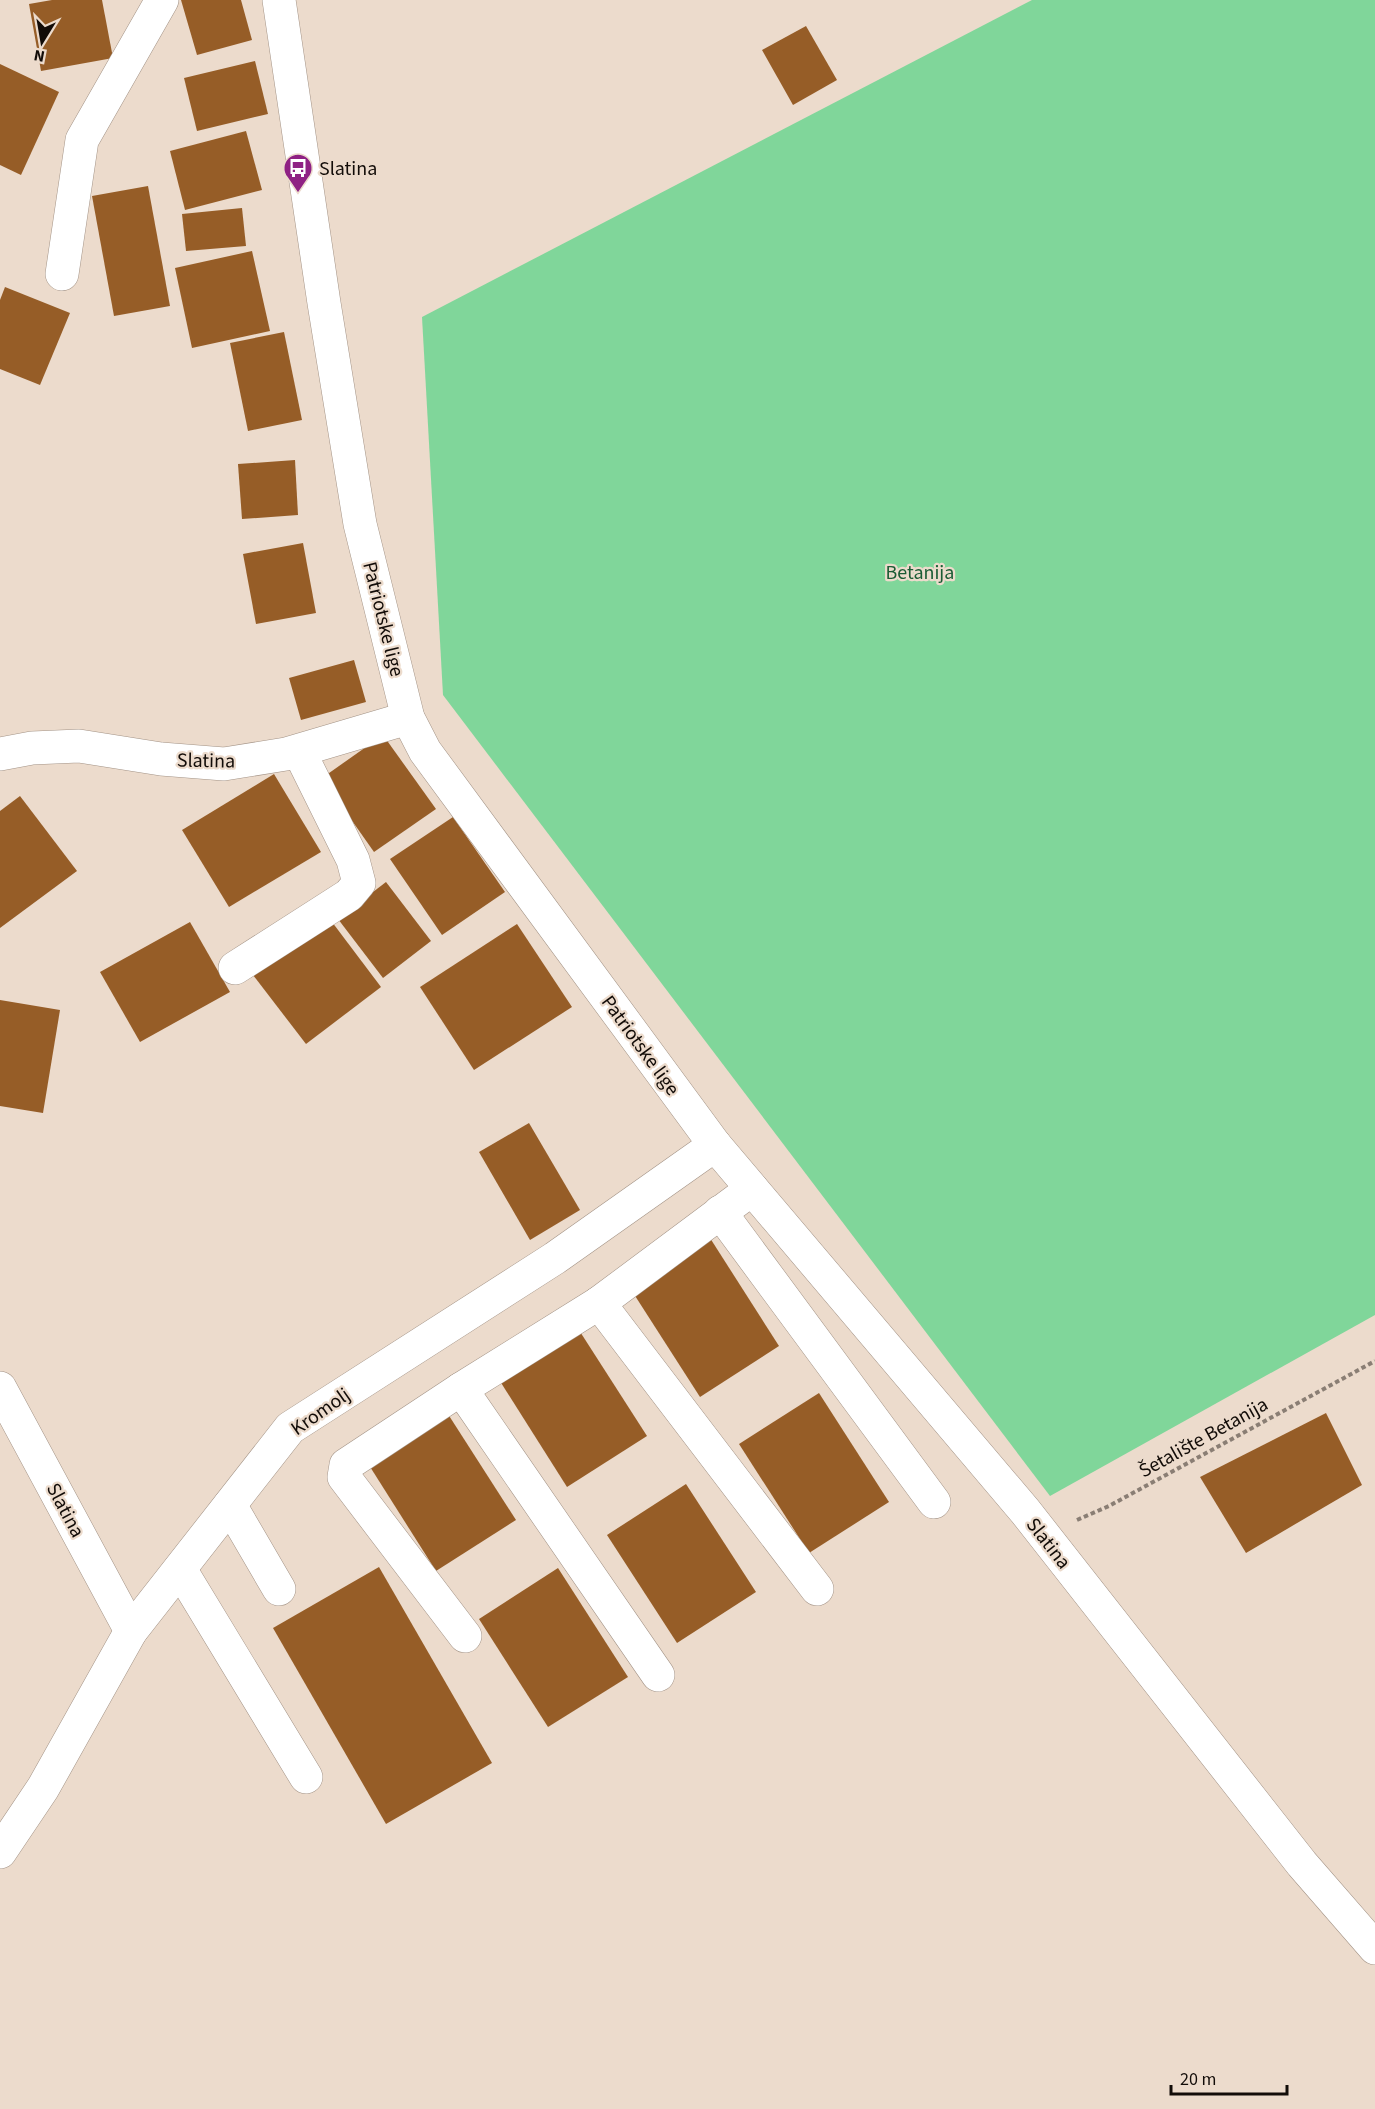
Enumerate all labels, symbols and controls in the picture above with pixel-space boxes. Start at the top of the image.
north arrow [12,12,72,72]
text: N [32,44,47,68]
bus stop icon: Slatina [282,152,314,194]
place label: Slatina [319,155,377,183]
street label: Patriotske lige [355,559,411,680]
park label: Betanija [886,559,954,587]
street label: Slatina [177,746,235,776]
street label: Patriotske lige [594,990,686,1101]
street label: Kromolj [285,1381,356,1442]
street label: Šetalište Betanija [1134,1391,1273,1485]
street label: Slatina [39,1478,91,1543]
street label: Slatina [1019,1512,1077,1575]
scale bar [1171,2058,1286,2096]
text: 20 m [1180,2067,1216,2092]

